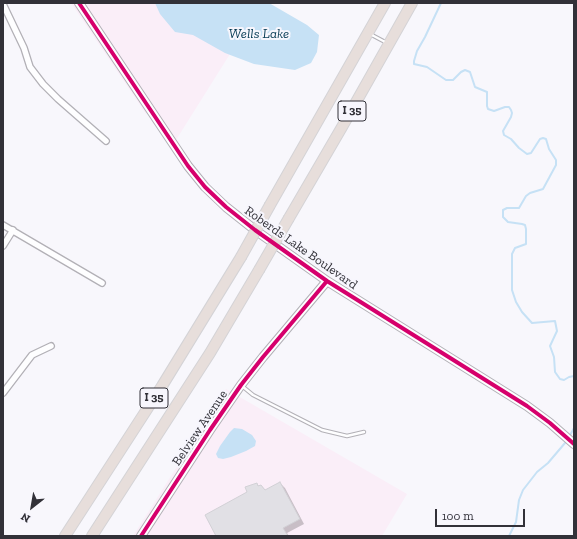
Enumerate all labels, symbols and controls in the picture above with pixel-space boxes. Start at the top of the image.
water label: Wells Lake [229,26,289,42]
road number: I 35 [338,101,366,121]
street label: Roberds Lake Boulevard [241,203,361,293]
street label: Belview Avenue [169,387,231,469]
road number: I 35 [140,388,168,408]
north arrow [12,487,52,527]
scale bar [437,501,527,527]
text: 100 m [442,509,474,523]
text: N [19,510,32,525]

